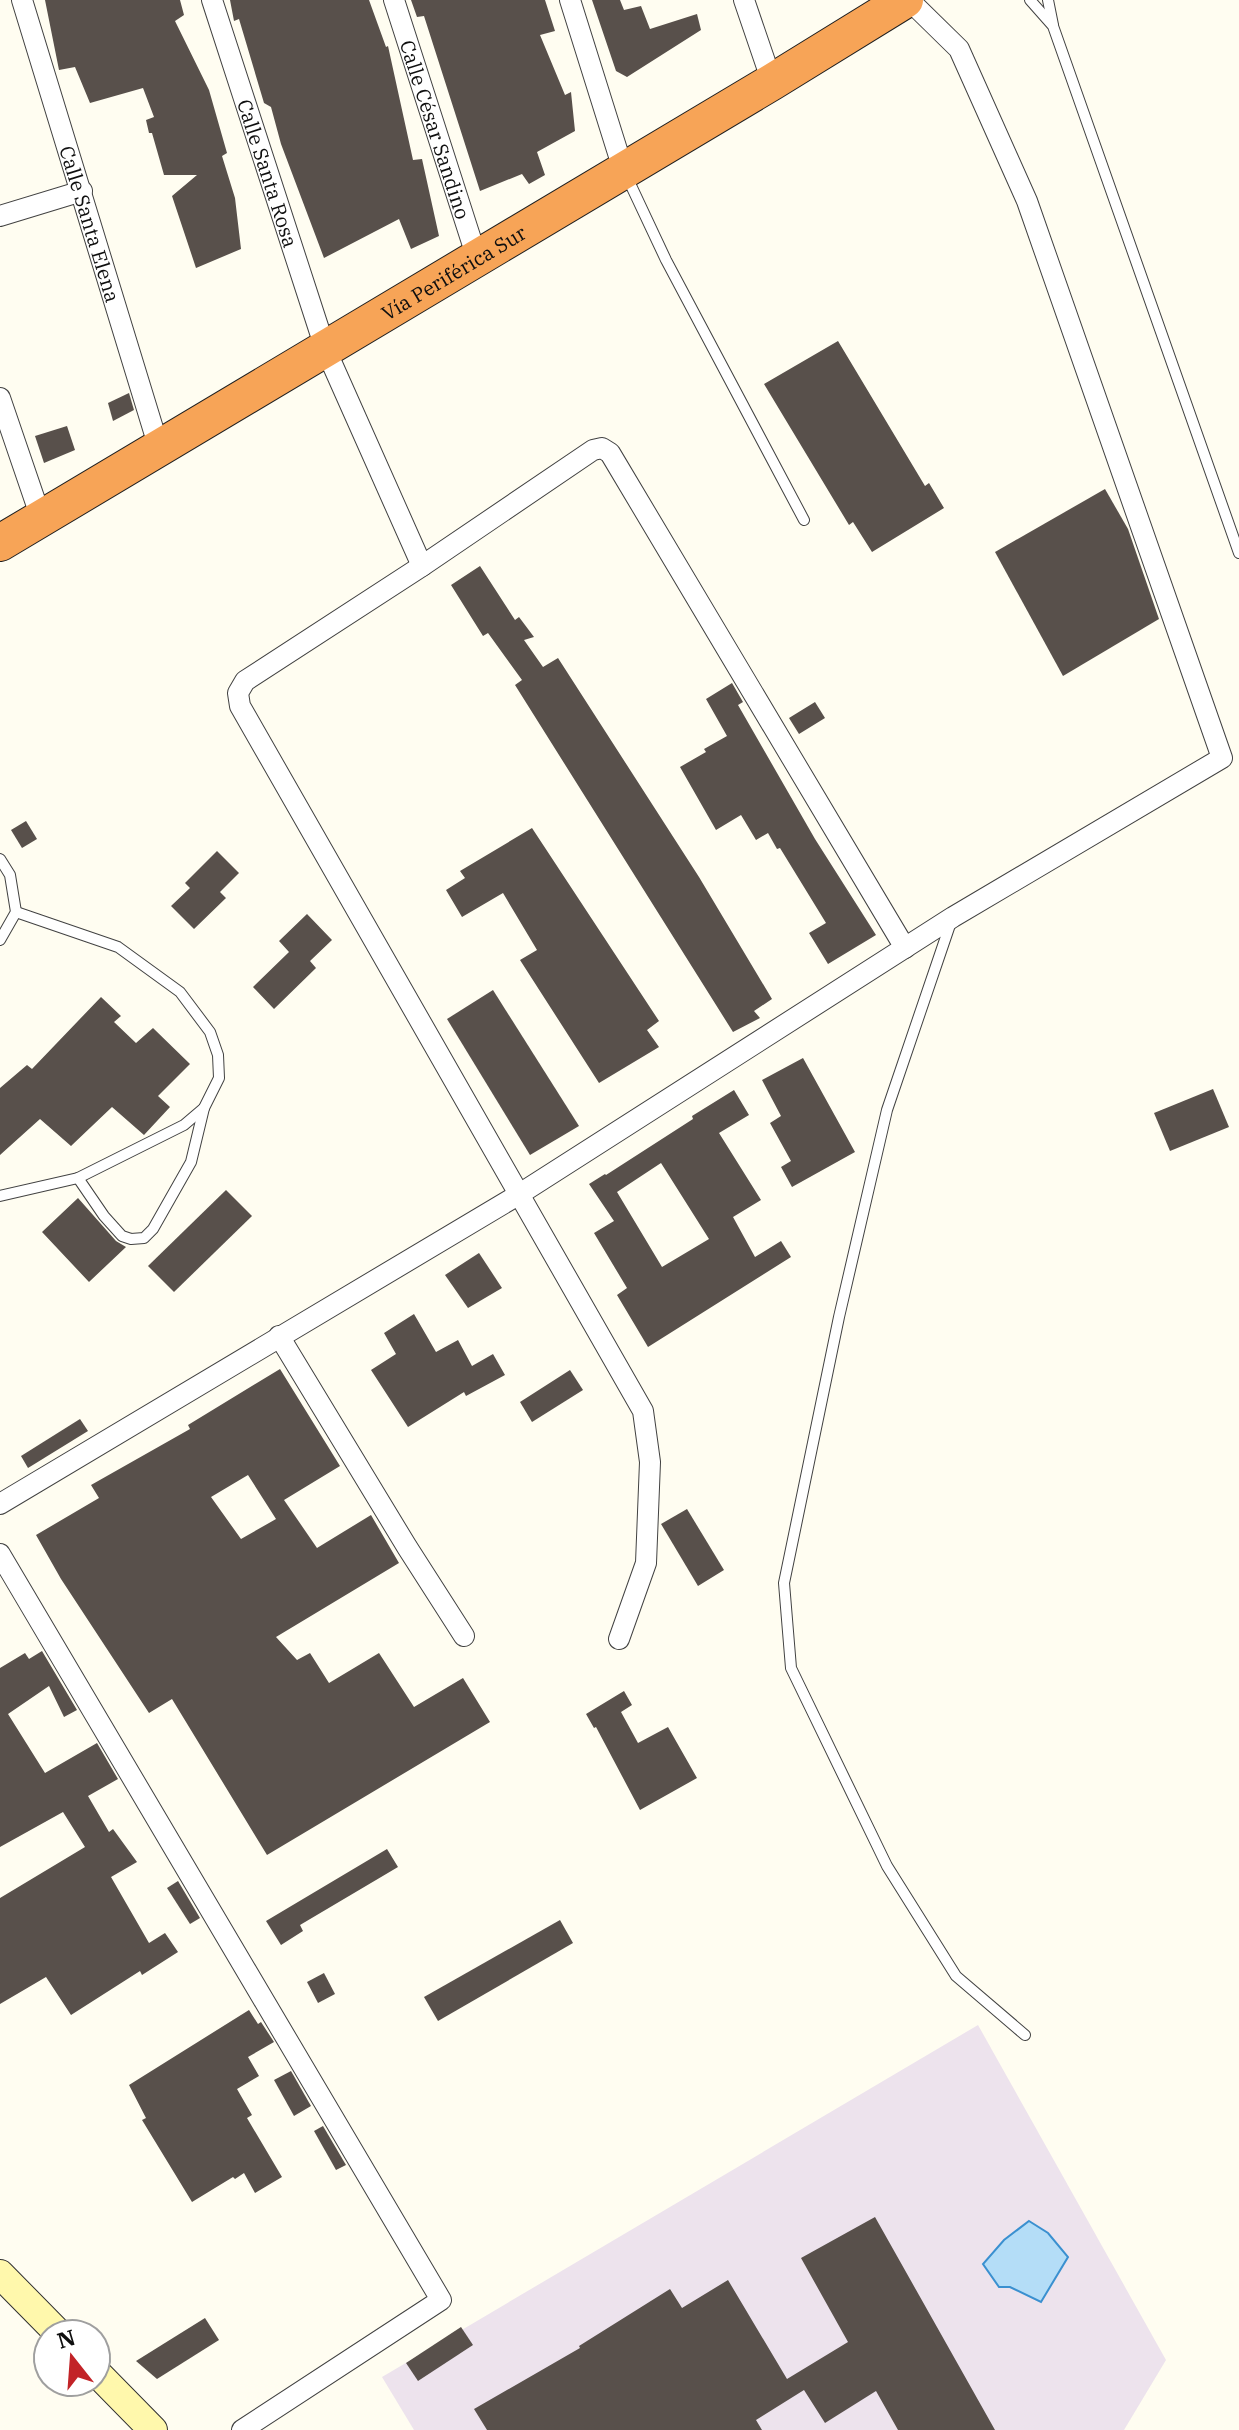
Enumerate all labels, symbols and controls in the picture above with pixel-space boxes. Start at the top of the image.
street label: Calle César Sandino [394,36,477,223]
street label: Calle Santa Rosa [232,96,305,251]
street label: Calle Santa Elena [54,142,127,305]
street label: Vía Periférica Sur [376,219,531,326]
north arrow [32,2318,112,2398]
text: N [53,2322,79,2355]

